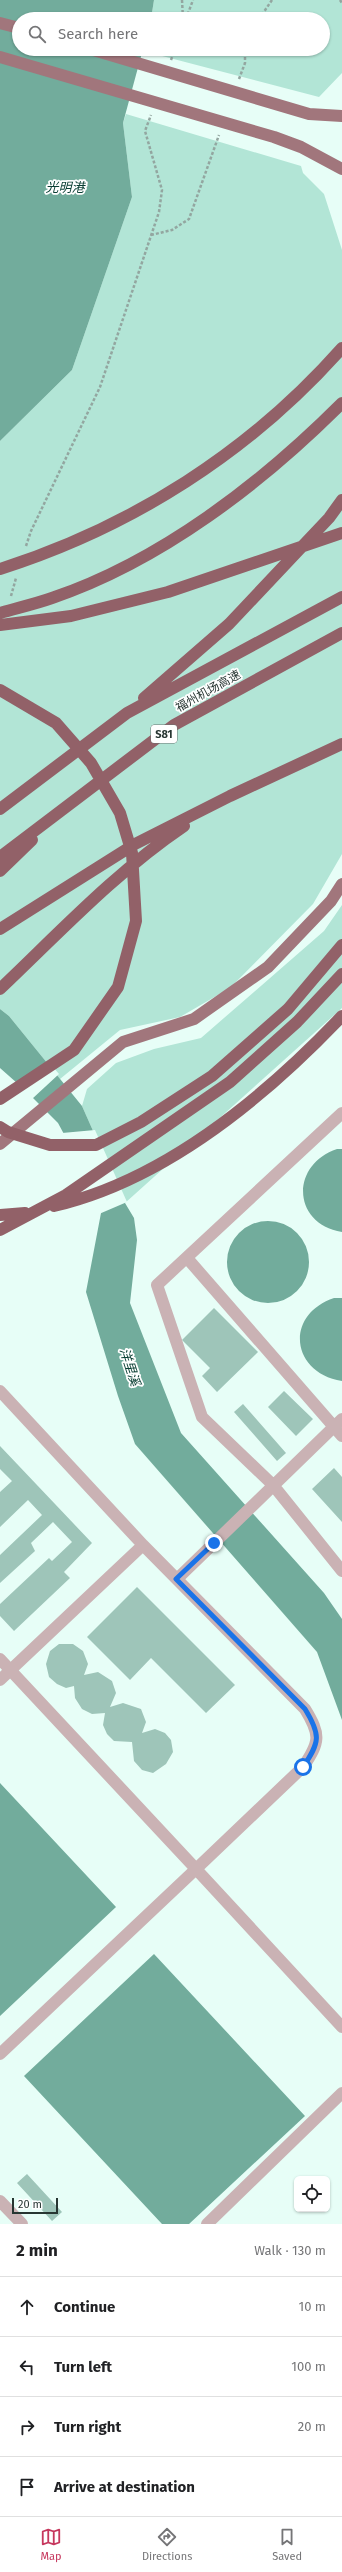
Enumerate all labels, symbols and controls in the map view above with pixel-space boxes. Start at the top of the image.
search box [12,12,330,56]
icon: search [26,23,48,45]
text: Search here [58,25,138,43]
water label: 光明港 [45,180,86,195]
street label: 福州机场高速 [173,667,243,715]
road number: S81 [151,725,177,743]
water label: 洋里溪 [117,1346,144,1390]
route end [205,1534,223,1552]
route start [294,1758,312,1776]
map controls [294,2176,330,2212]
button: locate [294,2176,330,2212]
scale bar [12,2196,58,2215]
text: 20 m [18,2198,42,2211]
text: 2 min [16,2240,58,2261]
text: Walk · 130 m [254,2243,326,2258]
icon: ahead [16,2296,38,2318]
text: Continue [54,2298,115,2316]
text: 10 m [299,2299,326,2314]
icon: left [16,2356,38,2378]
text: Turn left [54,2358,112,2376]
text: 100 m [291,2359,326,2374]
icon: right [16,2416,38,2438]
text: Turn right [54,2418,121,2436]
text: 20 m [298,2419,326,2434]
icon: arrive [16,2476,38,2498]
text: Arrive at destination [54,2478,195,2496]
tab: Map [40,2526,62,2563]
tab: Directions [142,2526,192,2563]
tab: Saved [272,2526,302,2563]

